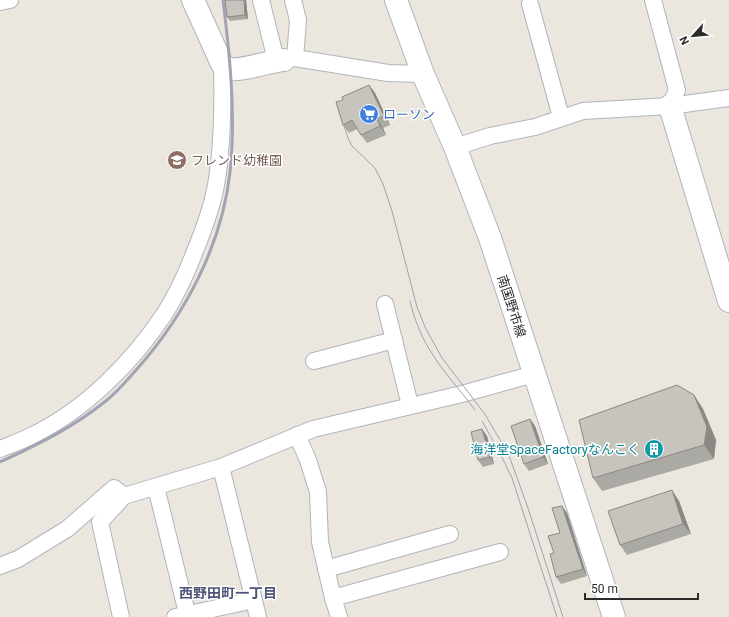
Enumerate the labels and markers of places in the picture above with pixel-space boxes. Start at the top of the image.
supermarket icon: ローソン [358,103,380,125]
place label: ローソン [383,107,435,122]
school or university icon: フレンド幼稚園 [166,149,188,171]
place label: フレンド幼稚園 [191,153,282,168]
building icon: 海洋堂SpaceFactoryなんこく [643,438,665,460]
place label: 海洋堂SpaceFactoryなんこく [470,442,640,457]

